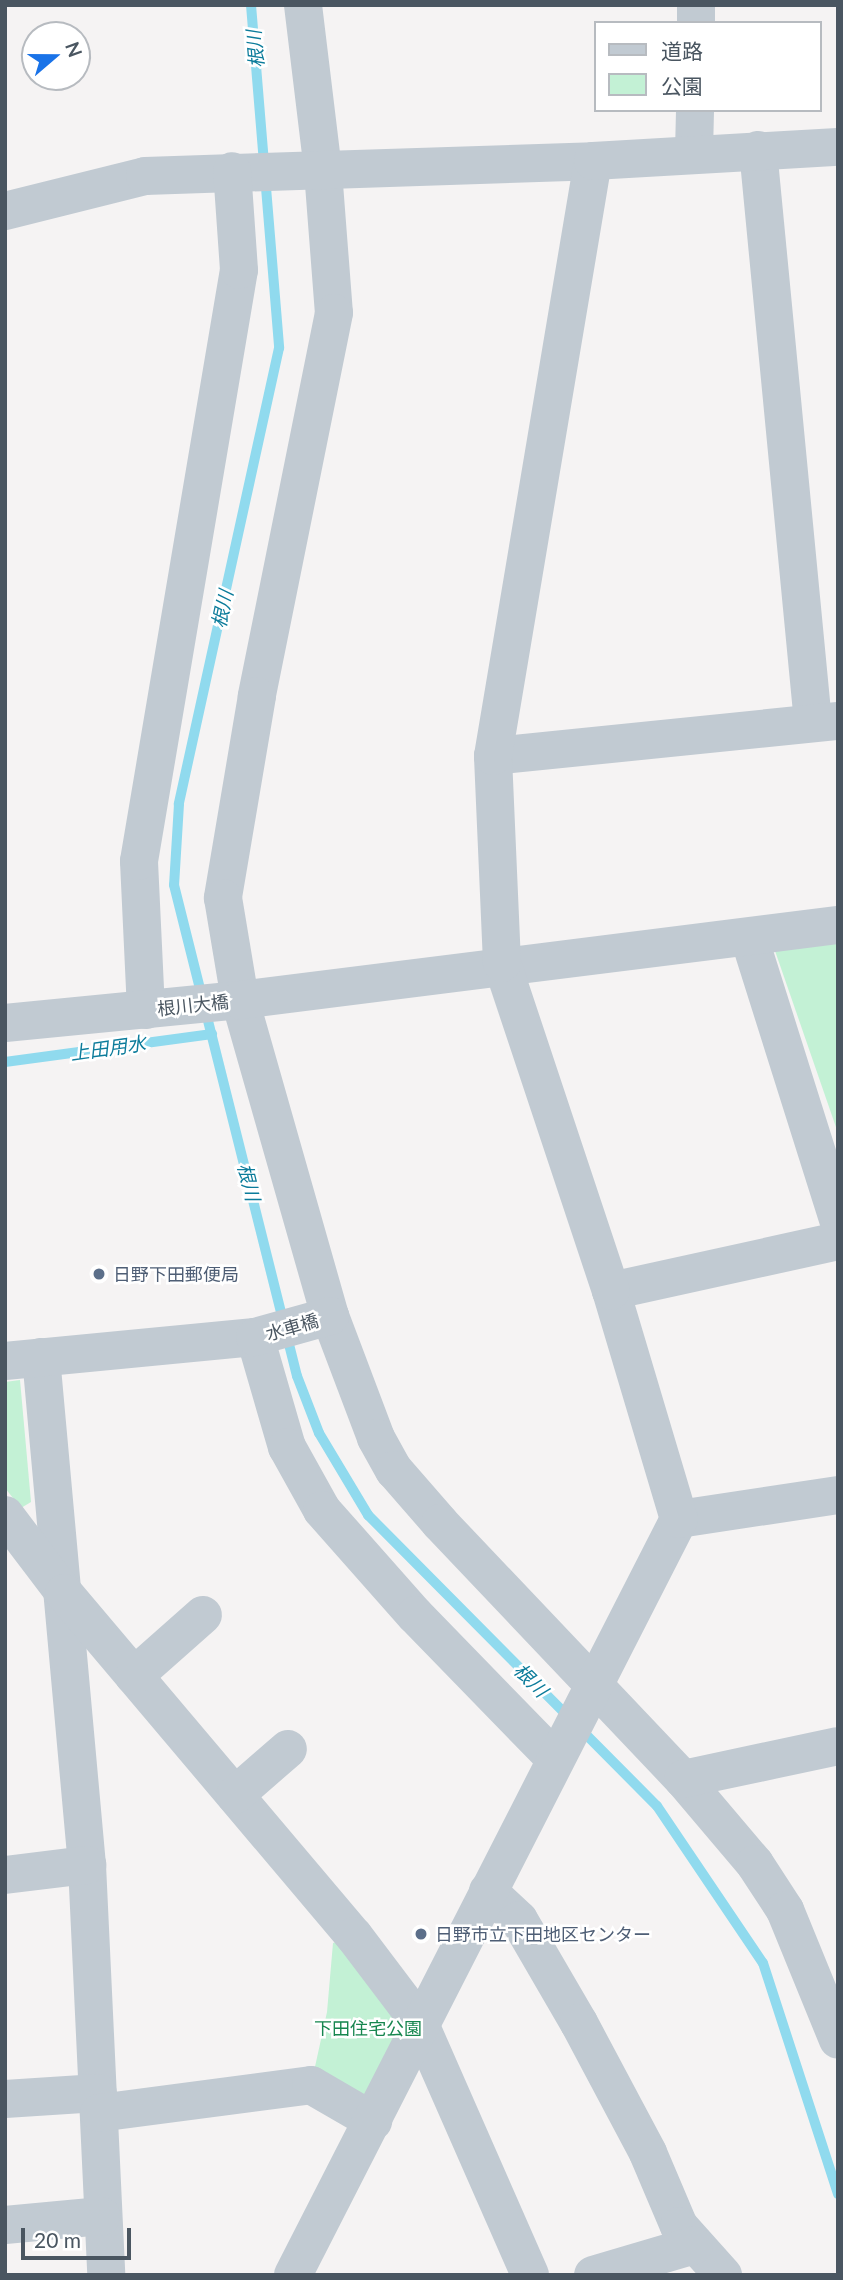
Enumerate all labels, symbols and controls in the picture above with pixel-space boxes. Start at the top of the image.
north arrow [21,21,91,91]
legend [594,21,822,112]
water label: 根川 [242,29,268,69]
text: 道路 [661,38,703,63]
text: N [61,39,88,60]
text: 公園 [661,73,703,98]
water label: 根川 [207,588,237,630]
street label: 根川大橋 [156,990,230,1020]
water label: 上田用水 [69,1031,147,1065]
water label: 根川 [233,1161,265,1203]
place label: 日野下田郵便局 [113,1263,239,1285]
marker: 日野下田郵便局 [91,1266,107,1282]
street label: 水車橋 [263,1309,321,1345]
water label: 根川 [510,1659,552,1701]
place label: 日野市立下田地区センター [435,1923,651,1945]
marker: 日野市立下田地区センター [413,1926,429,1942]
park label: 下田住宅公園 [314,2017,422,2039]
scale bar [24,2214,135,2258]
text: 20 m [34,2227,81,2252]

